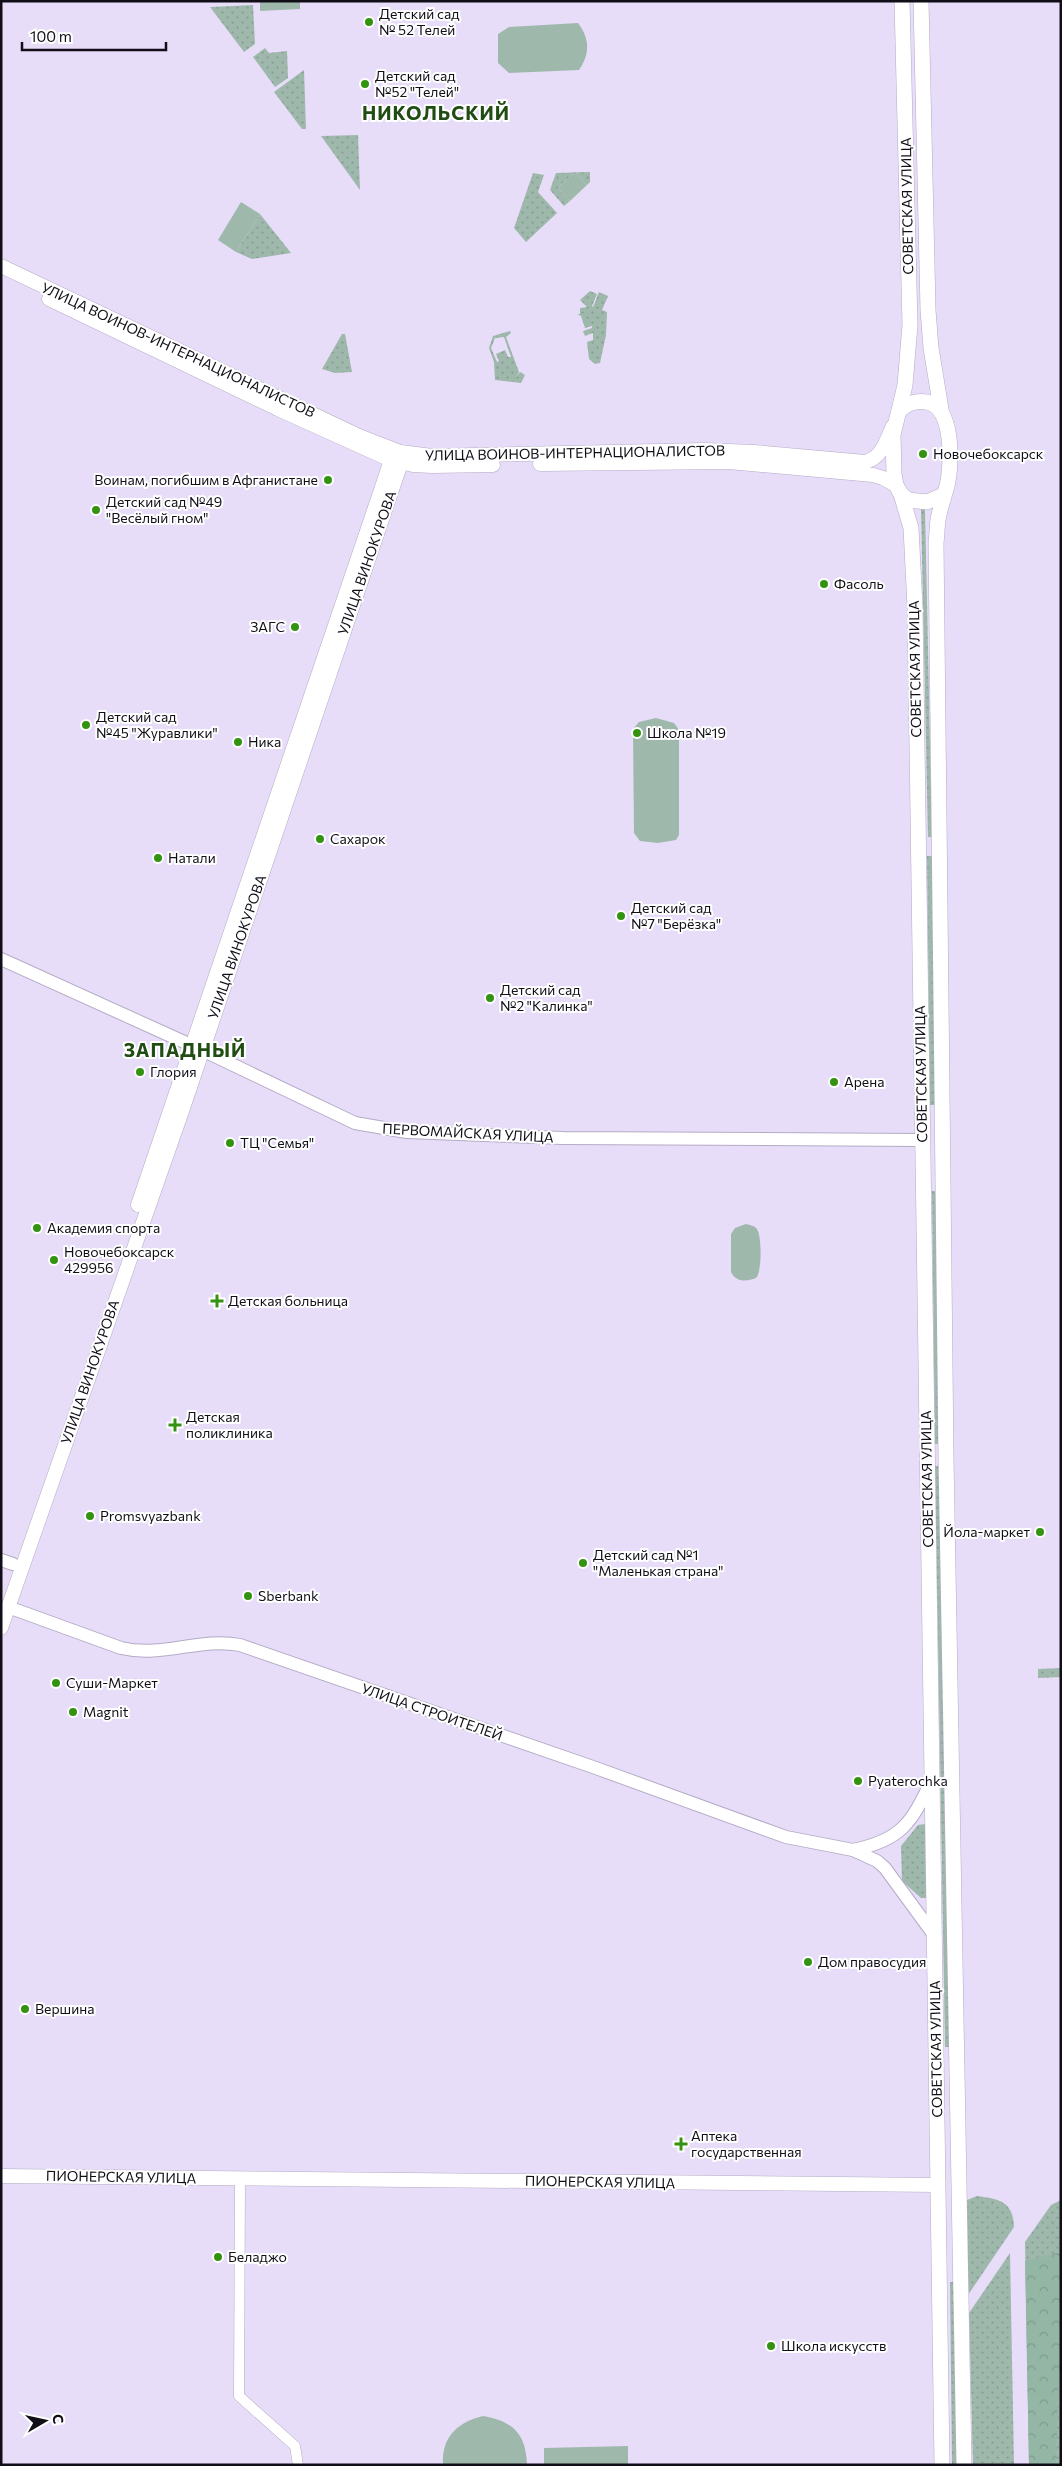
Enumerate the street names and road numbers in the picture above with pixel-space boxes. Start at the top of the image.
street label: СОВЕТСКАЯ УЛИЦА [897,137,916,275]
street label: УЛИЦА ВОИНОВ-ИНТЕРНАЦИОНАЛИСТОВ [39,278,318,421]
street label: УЛИЦА ВОИНОВ-ИНТЕРНАЦИОНАЛИСТОВ [425,441,725,464]
street label: УЛИЦА ВИНОКУРОВА [334,488,399,637]
street label: СОВЕТСКАЯ УЛИЦА [905,600,924,738]
street label: УЛИЦА ВИНОКУРОВА [204,872,269,1021]
street label: СОВЕТСКАЯ УЛИЦА [911,1005,930,1143]
street label: ПЕРВОМАЙСКАЯ УЛИЦА [382,1120,555,1145]
street label: УЛИЦА ВИНОКУРОВА [57,1297,122,1446]
street label: СОВЕТСКАЯ УЛИЦА [917,1410,936,1548]
street label: УЛИЦА СТРОИТЕЛЕЙ [359,1679,505,1744]
street label: СОВЕТСКАЯ УЛИЦА [926,1980,945,2118]
street label: ПИОНЕРСКАЯ УЛИЦА [46,2167,197,2186]
street label: ПИОНЕРСКАЯ УЛИЦА [525,2172,676,2191]

